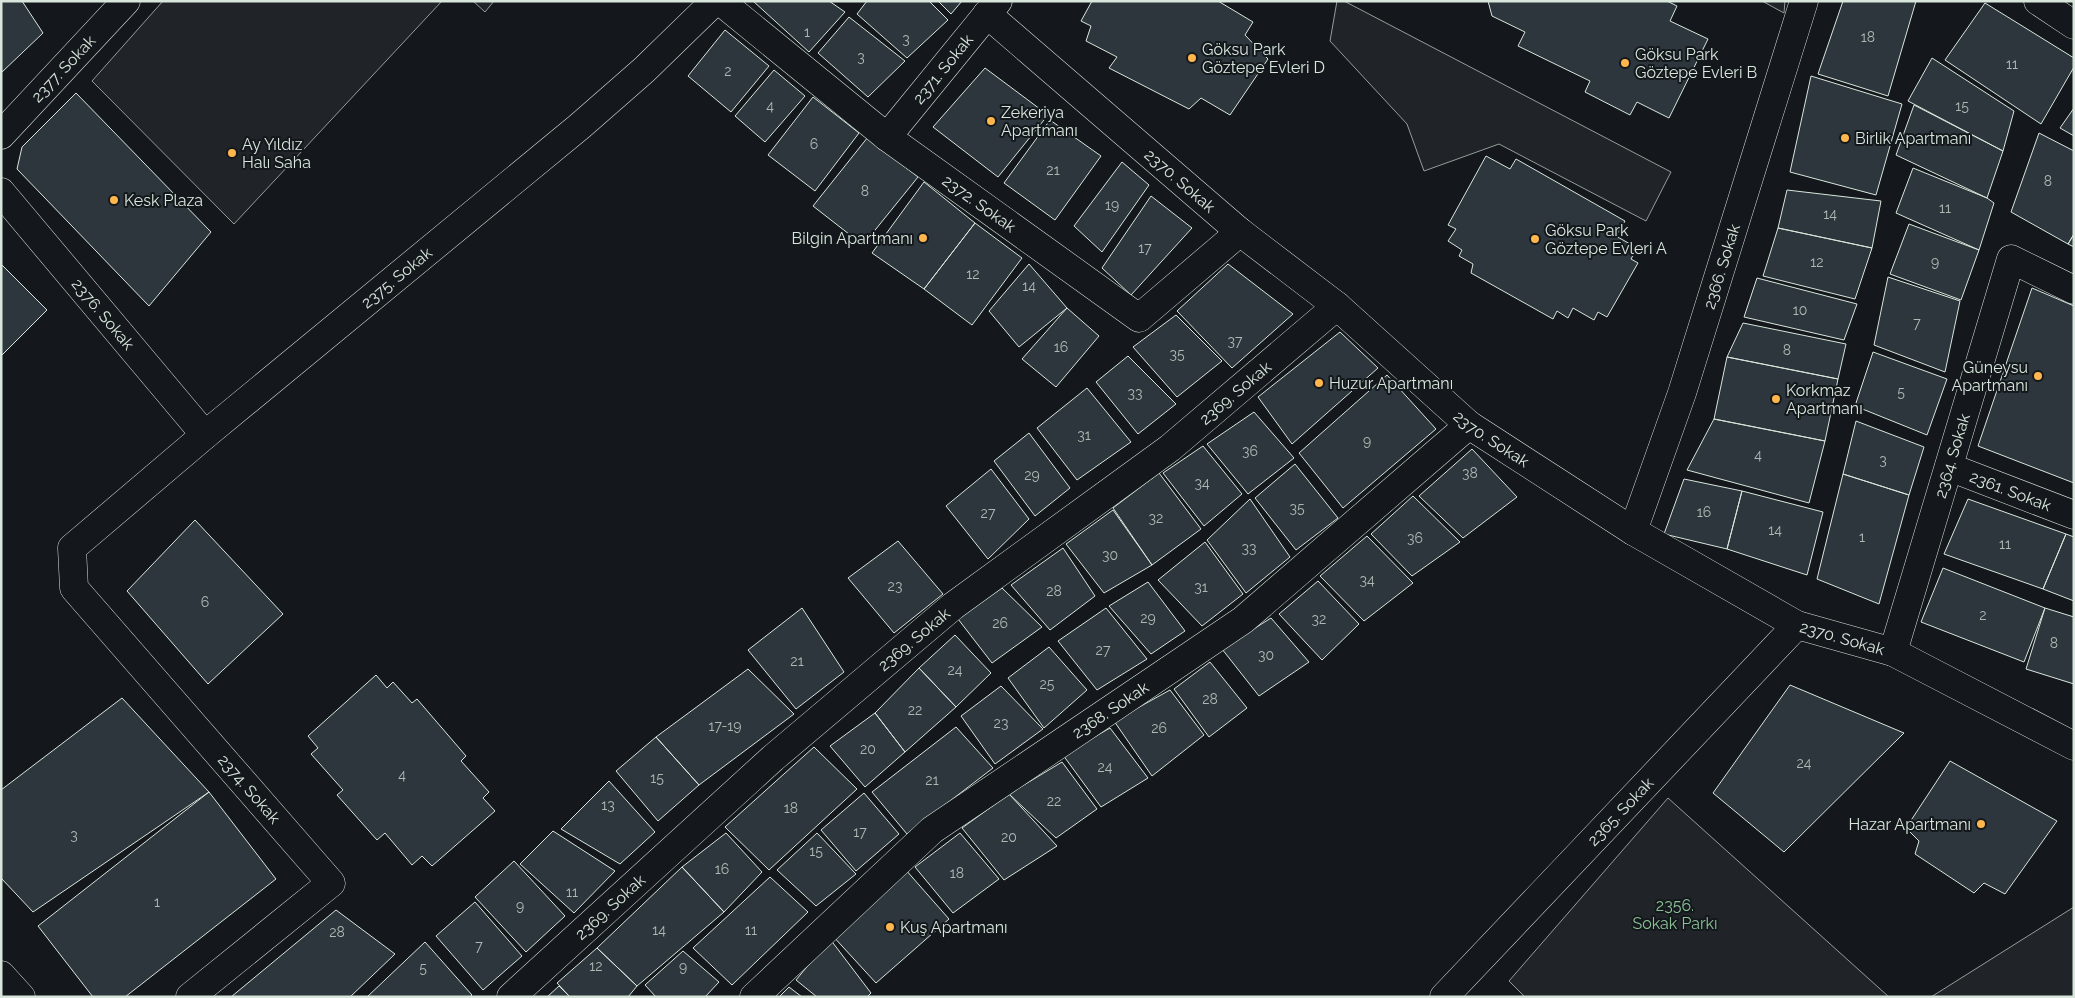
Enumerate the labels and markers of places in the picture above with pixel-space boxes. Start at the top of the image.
place label: Göksu Park Göztepe Evleri D [1202,40,1325,77]
place label: Göksu Park Göztepe Evleri B [1635,45,1757,82]
marker: Göksu Park Göztepe Evleri D [1186,52,1198,64]
marker: Göksu Park Göztepe Evleri B [1619,57,1631,69]
place label: Zekeriya Apartmanı [1001,103,1078,140]
marker: Zekeriya Apartmanı [985,115,997,127]
place label: Birlik Apartmanı [1855,129,1971,148]
marker: Birlik Apartmanı [1839,132,1851,144]
place label: Ay Yıldız Halı Saha [242,135,311,172]
marker: Ay Yıldız Halı Saha [226,147,238,159]
place label: Kesk Plaza [124,191,203,210]
marker: Kesk Plaza [108,194,120,206]
place label: Göksu Park Göztepe Evleri A [1545,221,1667,258]
place label: Bilgin Apartmanı [792,229,913,248]
marker: Bilgin Apartmanı [917,232,929,244]
marker: Göksu Park Göztepe Evleri A [1529,233,1541,245]
place label: Güneysu Apartmanı [1951,358,2028,395]
marker: Güneysu Apartmanı [2032,370,2044,382]
place label: Huzur Apartmanı [1329,374,1453,393]
marker: Huzur Apartmanı [1313,377,1325,389]
place label: Korkmaz Apartmanı [1786,381,1863,418]
marker: Korkmaz Apartmanı [1770,393,1782,405]
place label: Hazar Apartmanı [1849,815,1971,834]
marker: Hazar Apartmanı [1975,818,1987,830]
place label: Kuş Apartmanı [900,918,1007,937]
marker: Kuş Apartmanı [884,921,896,933]

